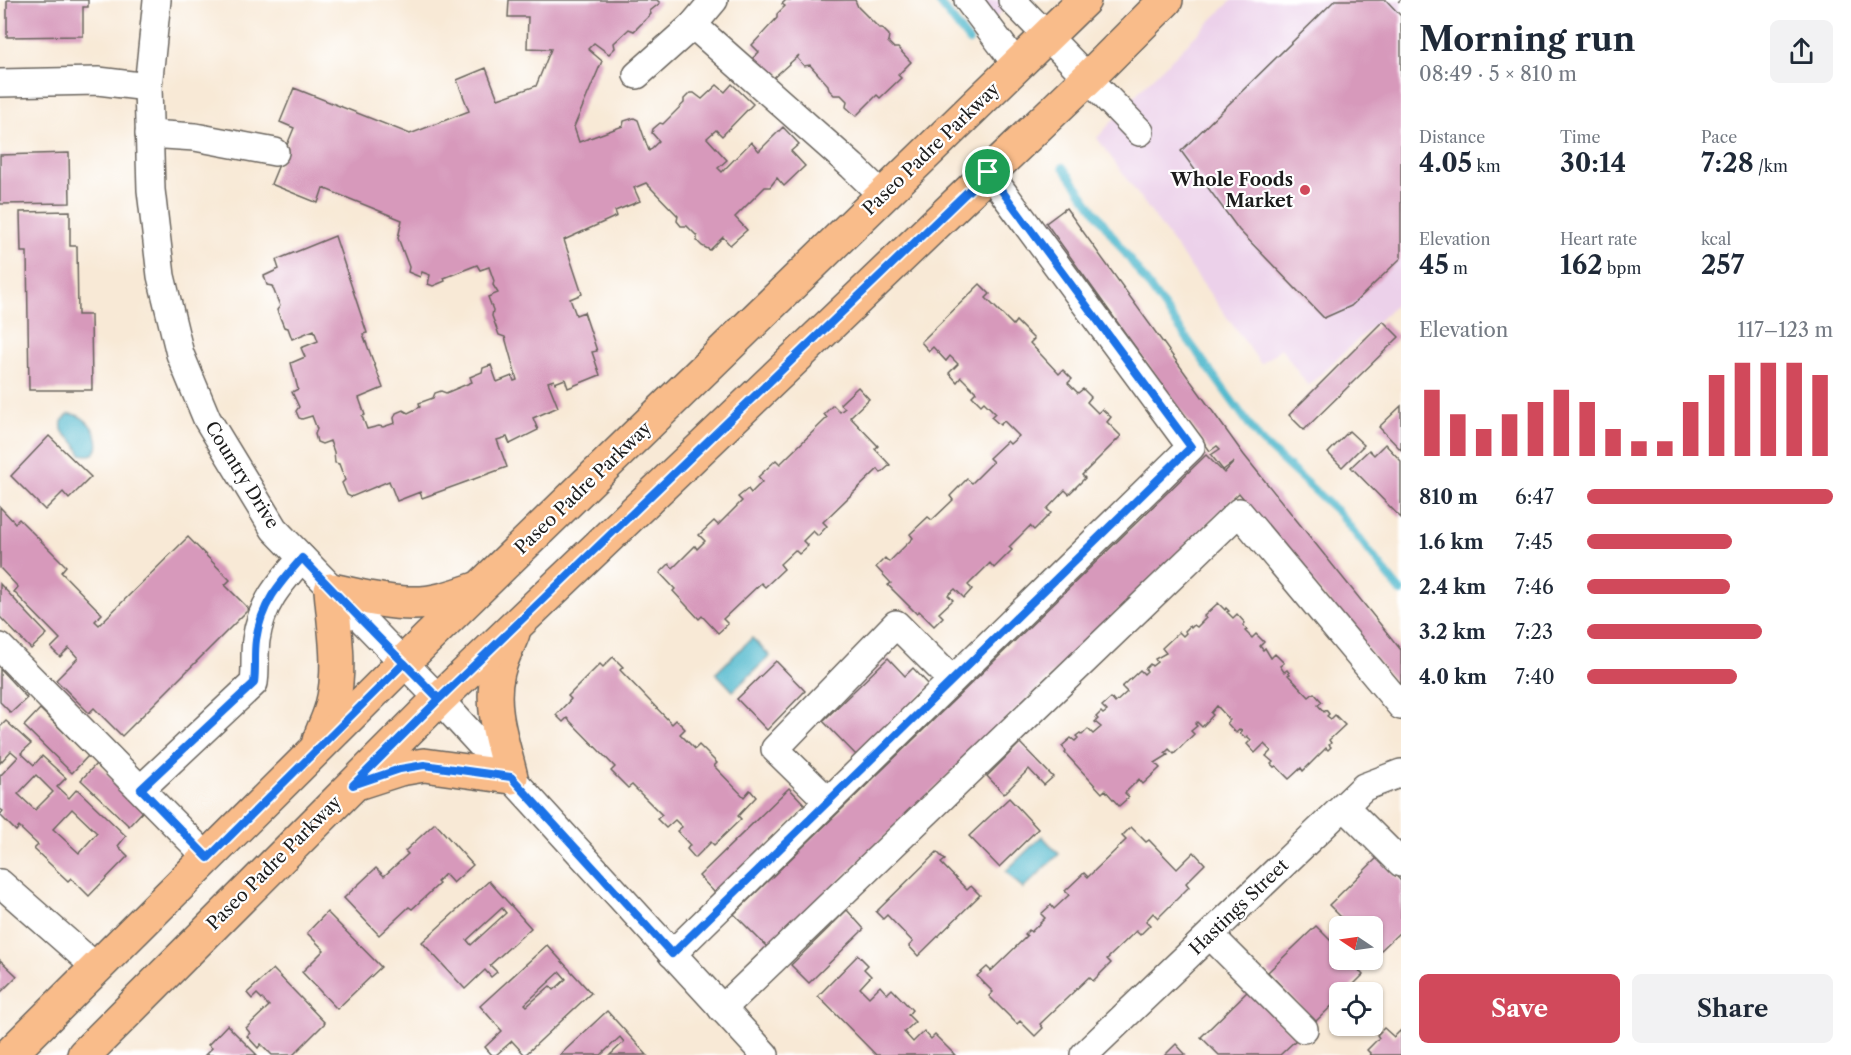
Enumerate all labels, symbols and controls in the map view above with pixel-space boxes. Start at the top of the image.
text: Morning run [1419,19,1635,60]
button: share [1770,20,1833,83]
text: 08:49 · 5 × 810 m [1419,62,1577,86]
street label: Paseo Padre Parkway [858,77,1005,220]
text: Distance [1419,127,1485,147]
text: Time [1560,127,1600,147]
text: Pace [1701,127,1737,147]
pin [962,146,1013,197]
text: 4.05 [1419,147,1472,179]
text: 30:14 [1560,147,1626,179]
text: 7:28 [1701,147,1754,179]
icon: arrive [971,155,1004,188]
text: km [1472,156,1501,176]
text: /km [1754,156,1788,176]
place label: Whole Foods Market [1170,169,1294,212]
marker: Whole Foods Market [1298,183,1312,197]
text: Elevation [1419,229,1490,249]
text: Heart rate [1560,229,1637,249]
text: kcal [1701,229,1731,249]
text: 45 [1419,249,1449,281]
text: 162 [1560,249,1603,281]
text: 257 [1701,249,1744,281]
text: m [1449,258,1468,278]
text: bpm [1603,258,1641,278]
text: Elevation [1419,318,1508,342]
text: 117–123 m [1737,318,1833,342]
street label: Paseo Padre Parkway [510,416,657,559]
street label: Country Drive [200,417,284,533]
text: 810 m [1419,485,1478,509]
text: 6:47 [1515,485,1554,509]
text: 1.6 km [1419,530,1484,554]
text: 7:45 [1515,530,1553,554]
text: 2.4 km [1419,575,1486,599]
text: 7:46 [1515,575,1554,599]
text: 3.2 km [1419,620,1486,644]
text: 7:23 [1515,620,1553,644]
text: 4.0 km [1419,665,1487,689]
text: 7:40 [1515,665,1555,689]
street label: Paseo Padre Parkway [202,790,347,935]
street label: Hastings Street [1185,854,1293,960]
north arrow [1329,916,1383,970]
map controls [1329,916,1383,1036]
button: Save [1419,974,1620,1043]
button: Share [1632,974,1833,1043]
button: locate [1329,982,1383,1036]

